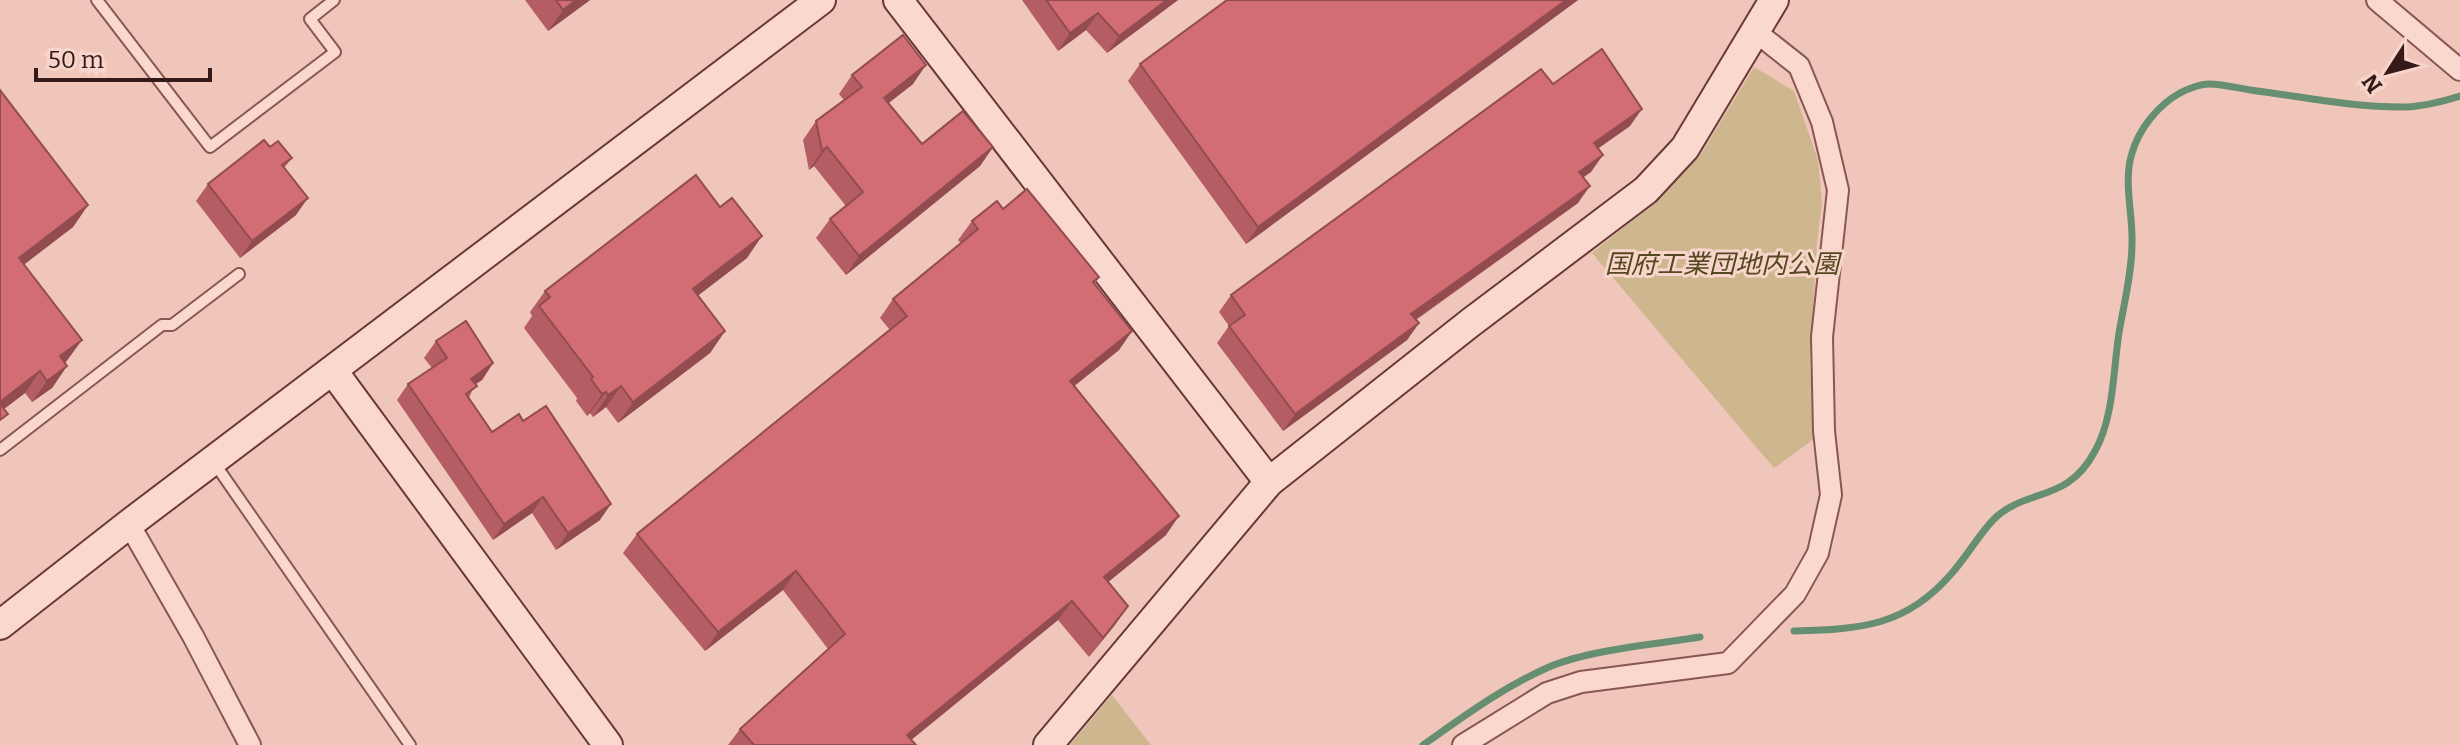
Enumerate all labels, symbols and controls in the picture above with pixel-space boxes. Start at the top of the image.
scale bar [36,32,210,82]
north arrow [2348,32,2428,112]
text: 50 m [48,46,104,74]
text: N [2356,69,2388,98]
park label: 国府工業団地内公園 [1605,249,1843,280]

